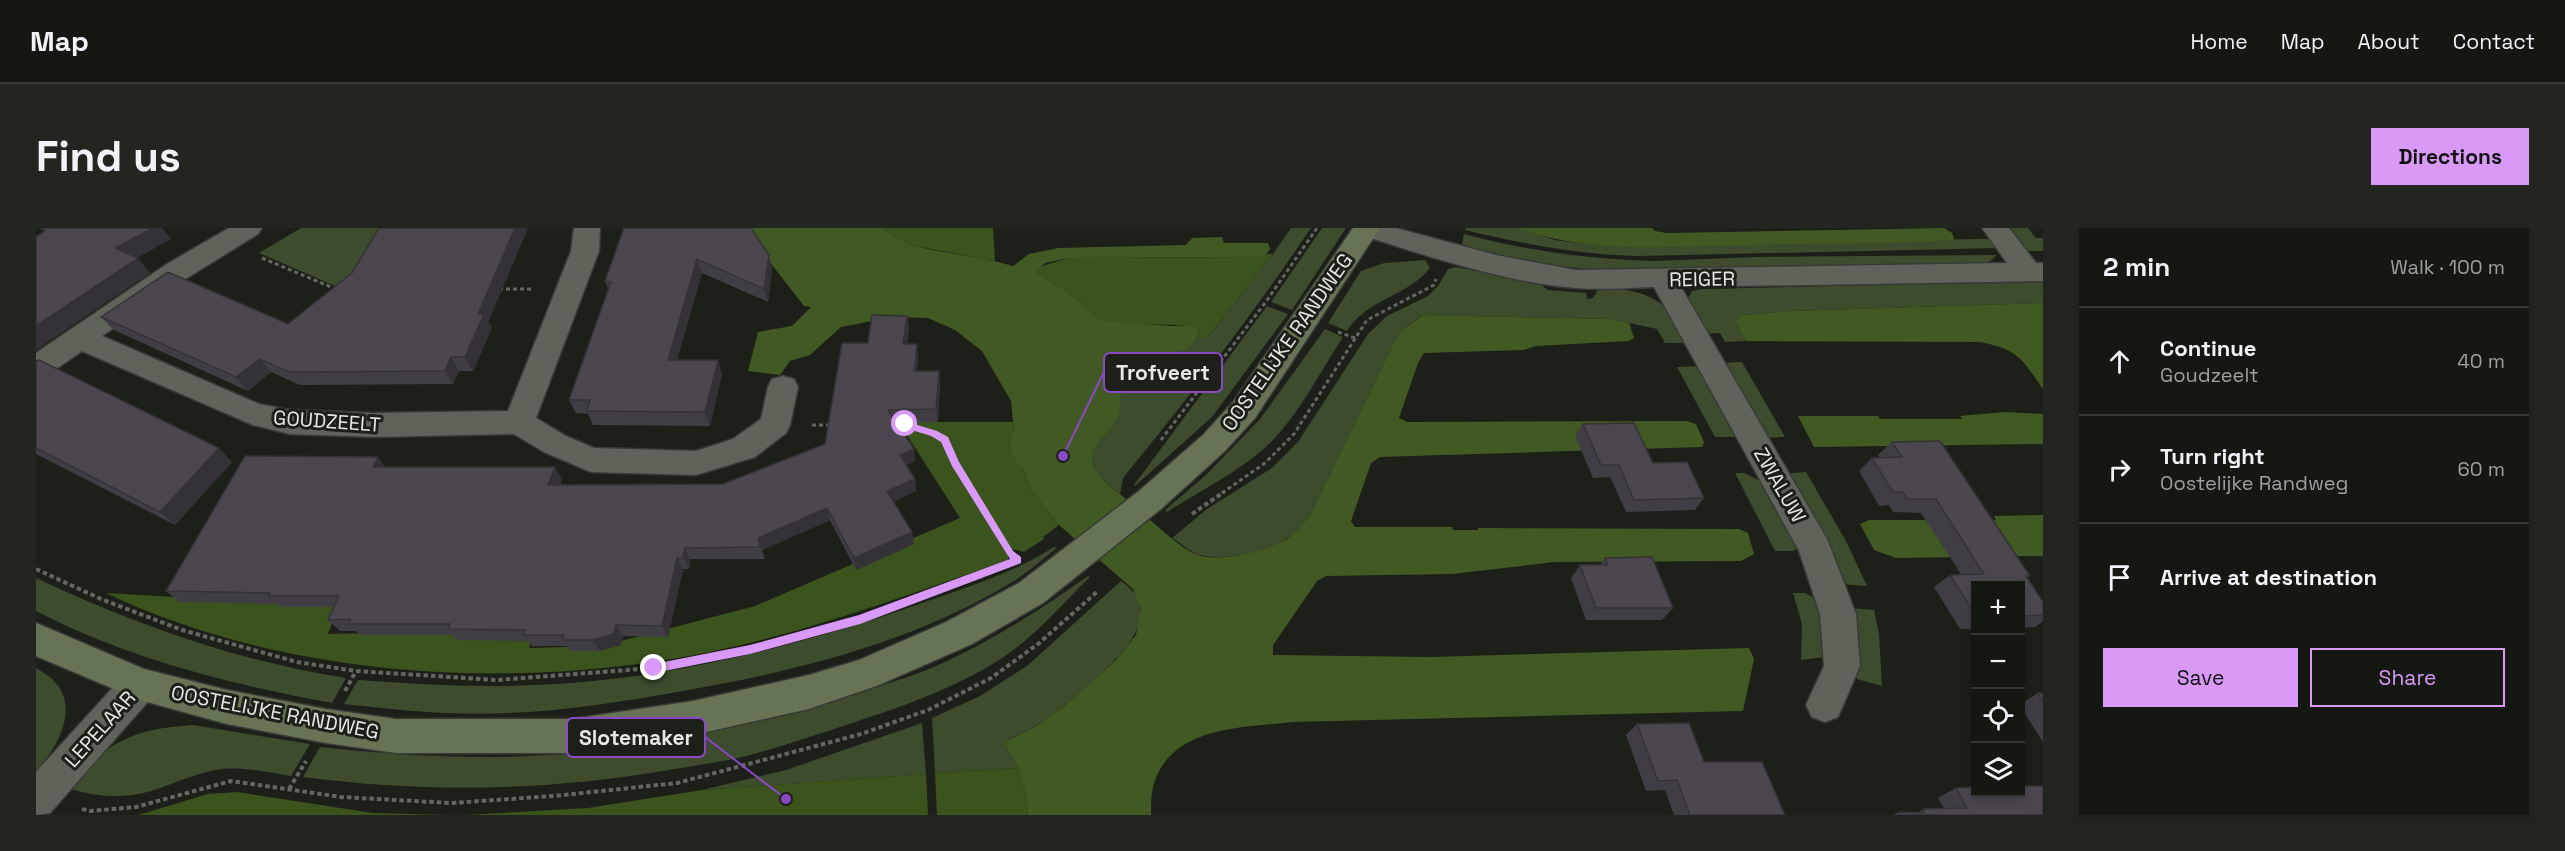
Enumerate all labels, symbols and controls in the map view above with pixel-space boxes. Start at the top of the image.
text: Map [30,23,89,59]
text: Home [2190,28,2248,55]
text: Map [2281,28,2325,55]
text: About [2358,28,2420,55]
text: Contact [2453,28,2535,55]
button: Directions [2371,128,2529,185]
text: Find us [36,130,181,183]
street label: OOSTELIJKE RANDWEG [1216,248,1358,436]
text: 2 min [2103,250,2170,284]
text: Walk · 100 m [2390,254,2505,280]
street label: REIGER [1669,265,1735,293]
text: Continue [2160,334,2256,362]
icon: ahead [2103,345,2136,378]
text: 40 m [2457,348,2505,374]
callout: Trofveert [1104,353,1222,392]
text: Trofveert [1116,359,1210,386]
text: Goudzeelt [2160,362,2259,388]
street label: GOUDZEELT [272,404,382,438]
route start [891,410,917,436]
text: Turn right [2160,442,2265,470]
street label: ZWALUW [1748,443,1812,527]
icon: right [2103,453,2136,486]
text: 60 m [2458,456,2505,482]
text: Oostelijke Randweg [2160,470,2348,496]
icon: arrive [2103,561,2136,594]
text: Arrive at destination [2160,563,2377,591]
map controls [1971,581,2025,797]
button: + [1971,581,2025,635]
button: − [1971,635,2025,689]
button: Save [2103,648,2298,707]
button: Share [2310,648,2505,707]
route end [640,654,666,680]
street label: OOSTELIJKE RANDWEG [169,679,381,745]
street label: LEPELAAR [59,685,141,773]
button: locate [1971,689,2025,743]
callout: Slotemaker [567,718,705,757]
text: Slotemaker [579,724,693,751]
button: layers [1971,743,2025,797]

